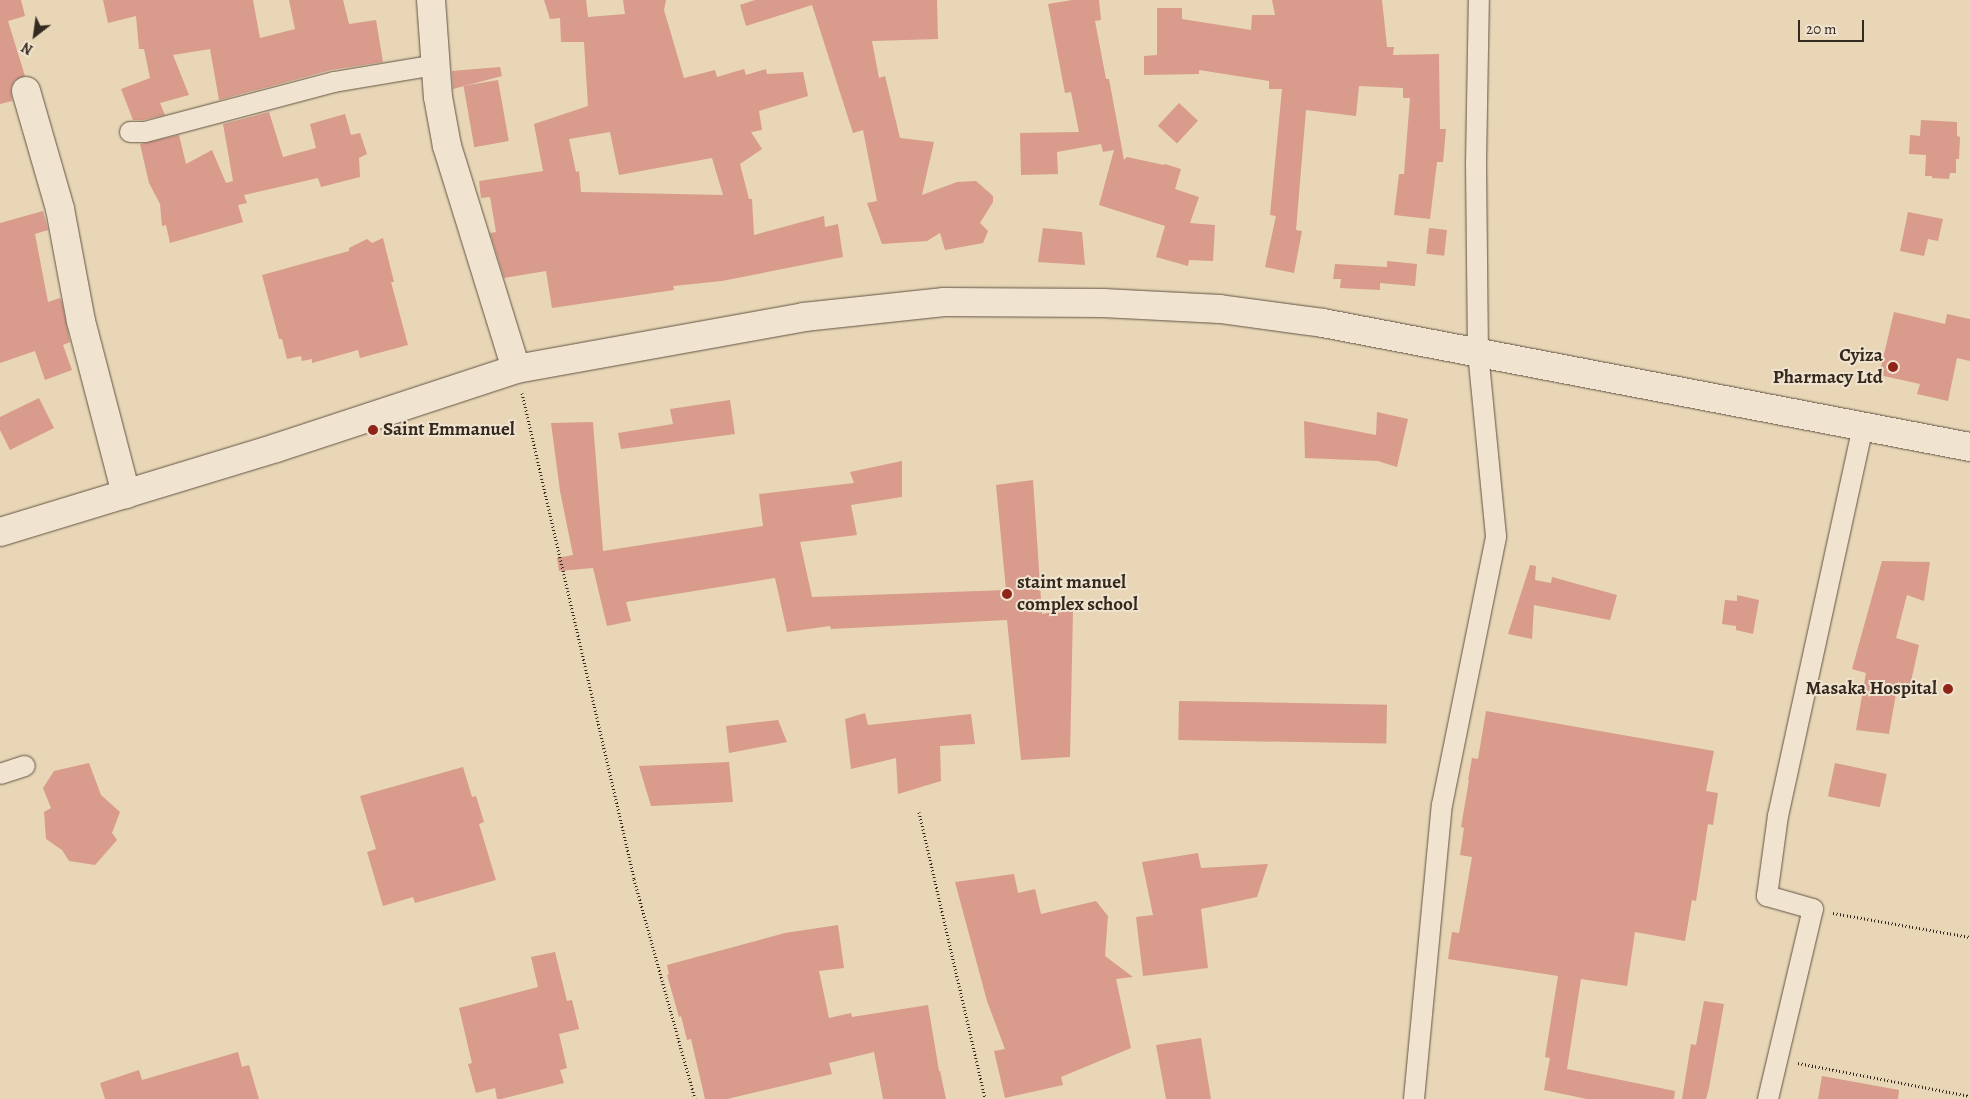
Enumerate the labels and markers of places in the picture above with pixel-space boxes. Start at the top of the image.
place label: Cyiza Pharmacy Ltd [1773,345,1883,389]
marker: Cyiza Pharmacy Ltd [1887,361,1899,373]
place label: Saint Emmanuel [383,419,515,441]
marker: Saint Emmanuel [367,424,379,436]
place label: staint manuel complex school [1017,572,1138,616]
marker: staint manuel complex school [1001,588,1013,600]
place label: Masaka Hospital [1805,678,1937,700]
marker: Masaka Hospital [1941,682,1955,696]

